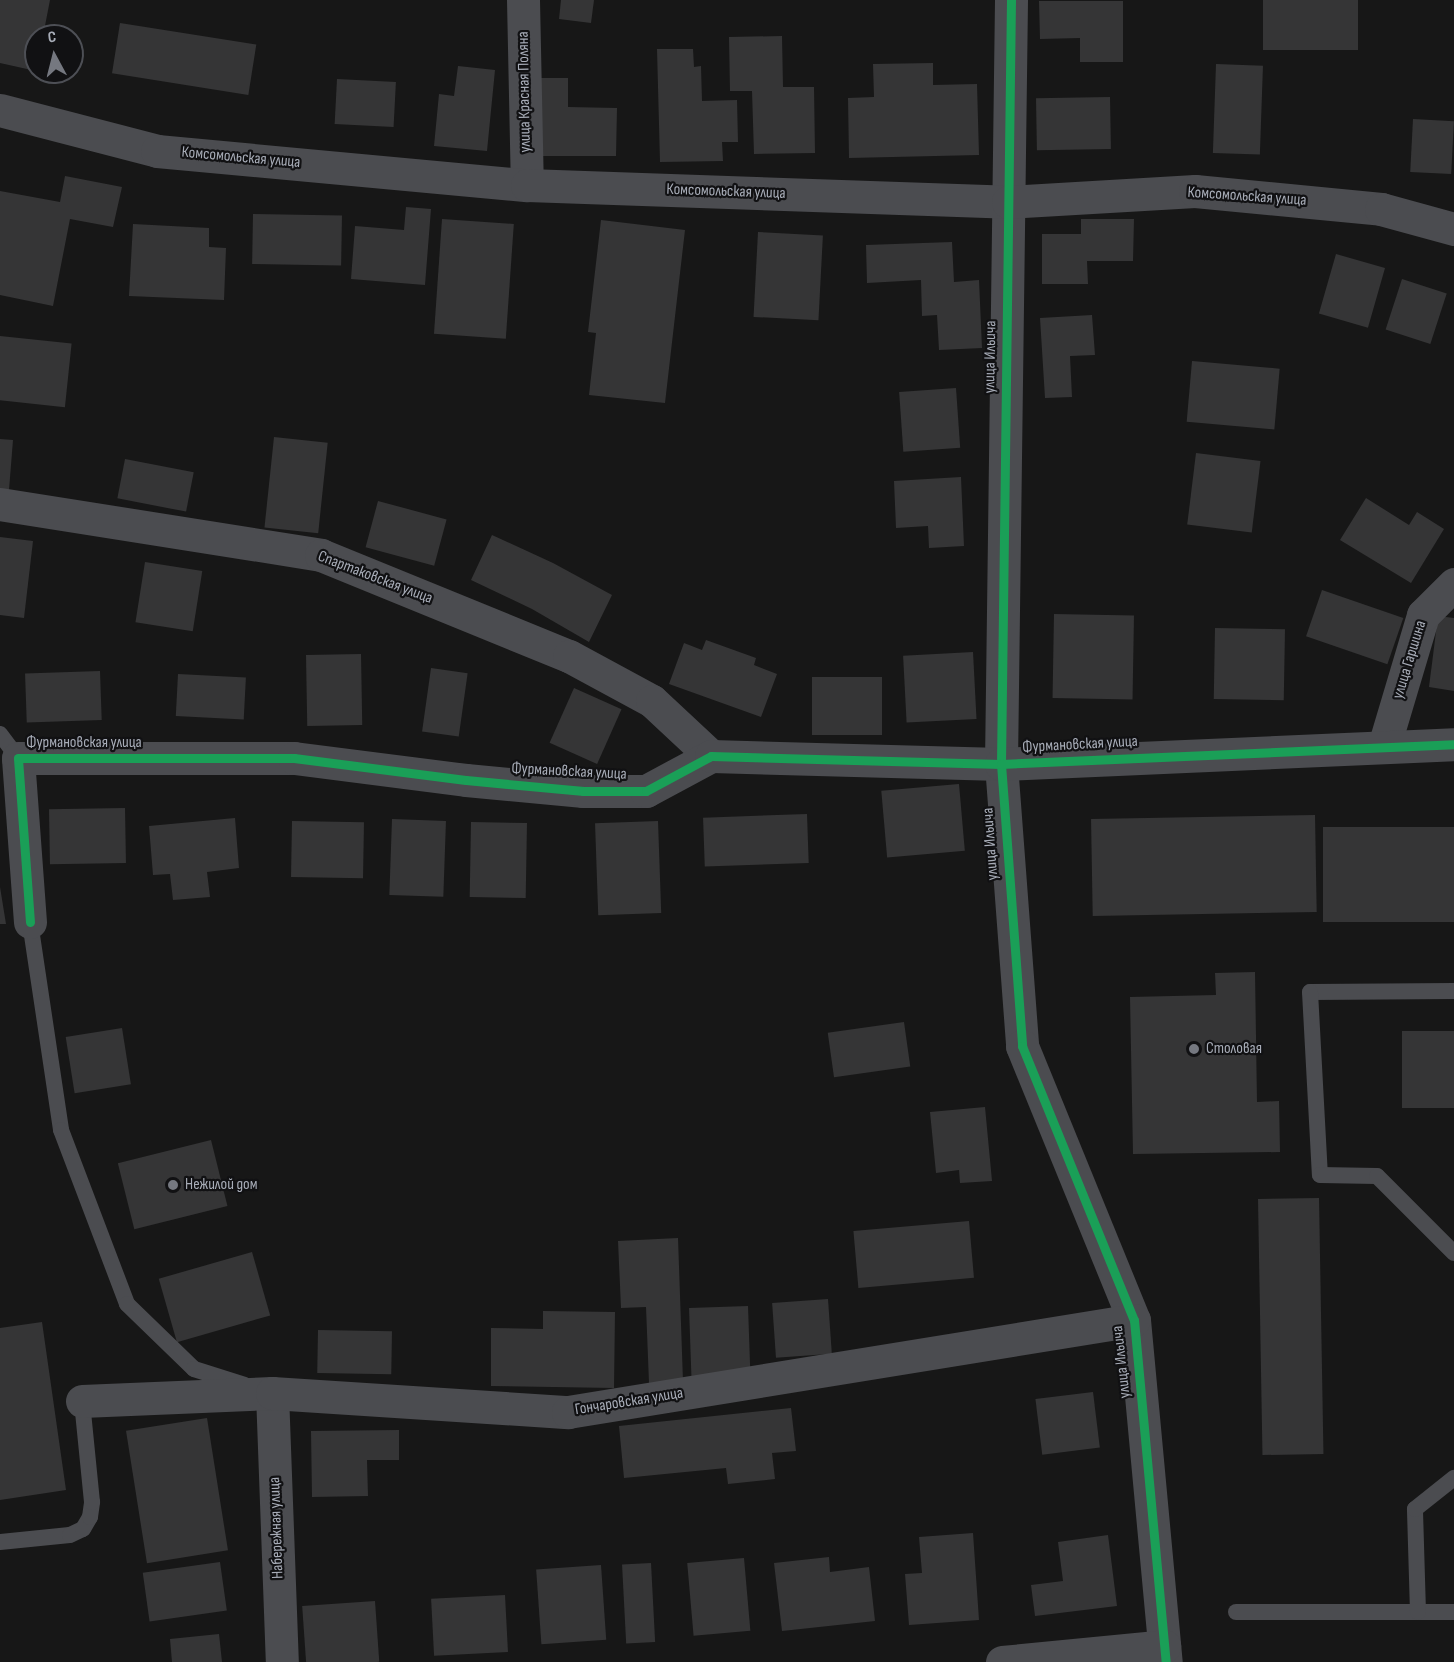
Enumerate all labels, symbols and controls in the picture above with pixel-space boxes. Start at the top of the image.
north arrow [24,24,84,84]
text: С [47,28,57,48]
street label: улица Красная Поляна [514,31,536,153]
street label: Комсомольская улица [181,143,301,173]
street label: Комсомольская улица [666,180,786,204]
street label: Комсомольская улица [1187,183,1307,211]
street label: улица Ильича [981,320,1001,394]
street label: Спартаковская улица [315,547,435,609]
street label: улица Гаршина [1389,618,1431,702]
street label: Фурмановская улица [1022,732,1138,758]
street label: Фурмановская улица [26,733,142,753]
street label: Фурмановская улица [511,759,627,785]
street label: улица Ильича [979,807,1003,881]
place label: Столовая [1206,1039,1262,1059]
marker: Столовая [1187,1042,1201,1056]
place label: Нежилой дом [185,1175,257,1195]
marker: Нежилой дом [166,1178,180,1192]
street label: улица Ильича [1109,1325,1135,1399]
street label: Гончаровская улица [574,1384,684,1420]
street label: Набережная улица [266,1477,288,1579]

